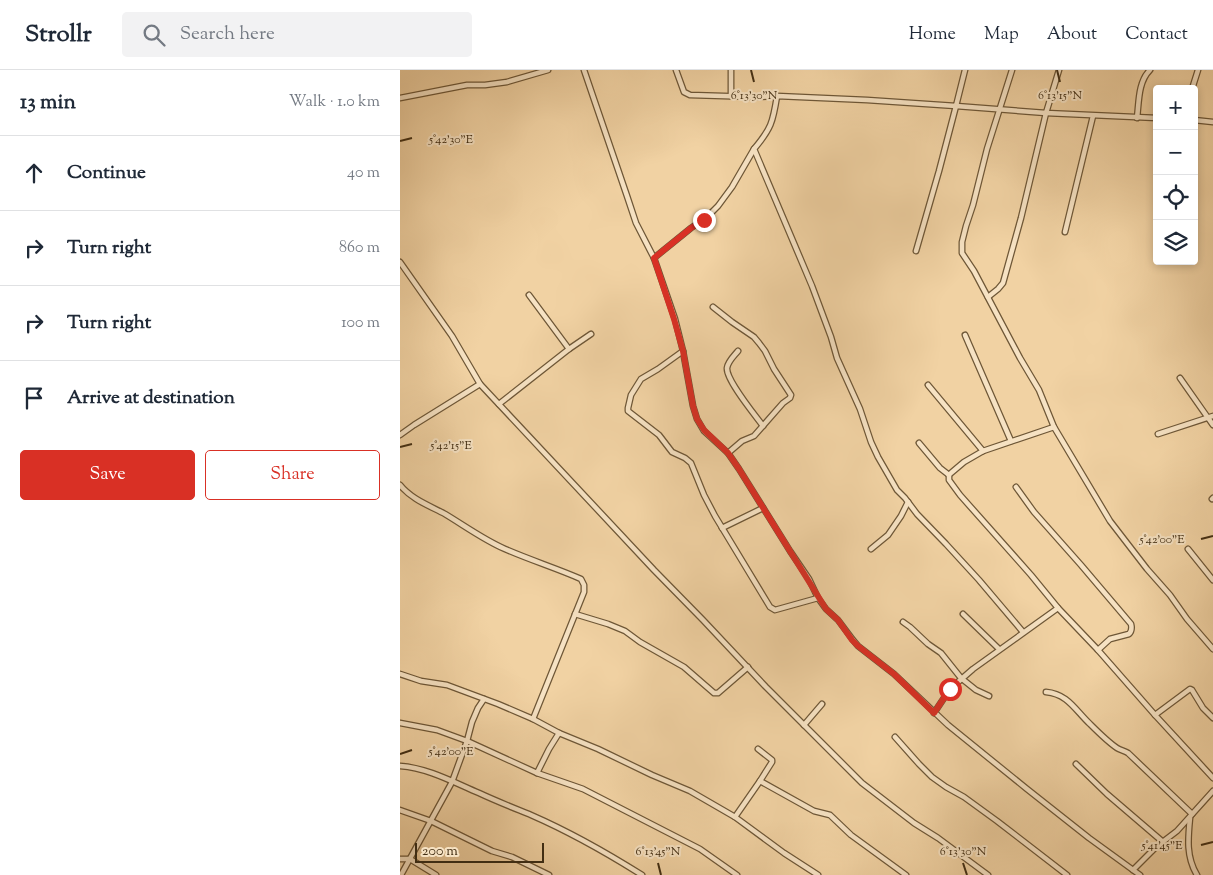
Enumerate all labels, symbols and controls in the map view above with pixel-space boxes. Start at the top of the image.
search box [122,12,472,57]
text: Strollr [25,18,92,52]
icon: search [140,21,168,49]
text: Search here [180,21,275,48]
text: Home [909,22,956,48]
text: Map [984,22,1019,48]
text: About [1047,22,1097,48]
text: Contact [1125,22,1188,48]
map controls [1153,85,1198,265]
button: + [1153,85,1198,130]
text: 6°13'30"N [731,87,778,105]
text: 6°13'15"N [1038,87,1082,105]
text: 13 min [20,88,76,118]
text: Walk · 1.0 km [289,91,380,114]
button: − [1153,130,1198,175]
text: 5°42'30"E [428,131,474,149]
icon: ahead [20,159,48,187]
text: Continue [67,160,146,187]
text: 40 m [347,162,380,185]
button: locate [1153,175,1198,220]
route end [693,209,716,232]
button: layers [1153,220,1198,265]
icon: right [20,234,48,262]
text: Turn right [67,235,151,262]
text: 860 m [339,237,380,260]
icon: right [20,309,48,337]
text: Turn right [67,310,151,337]
text: 100 m [341,312,380,335]
icon: arrive [20,384,48,412]
text: Arrive at destination [67,385,235,412]
text: 5°42'15"E [429,437,473,455]
button: Save [20,450,195,500]
button: Share [205,450,380,500]
text: 5°42'00"E [1138,531,1185,549]
route start [939,678,962,701]
text: 5°42'00"E [427,743,474,761]
text: 5°41'45"E [1140,837,1183,855]
scale bar [415,840,544,863]
text: 200 m [422,842,458,862]
text: 6°13'45"N [636,843,681,861]
text: 6°13'30"N [940,843,987,861]

